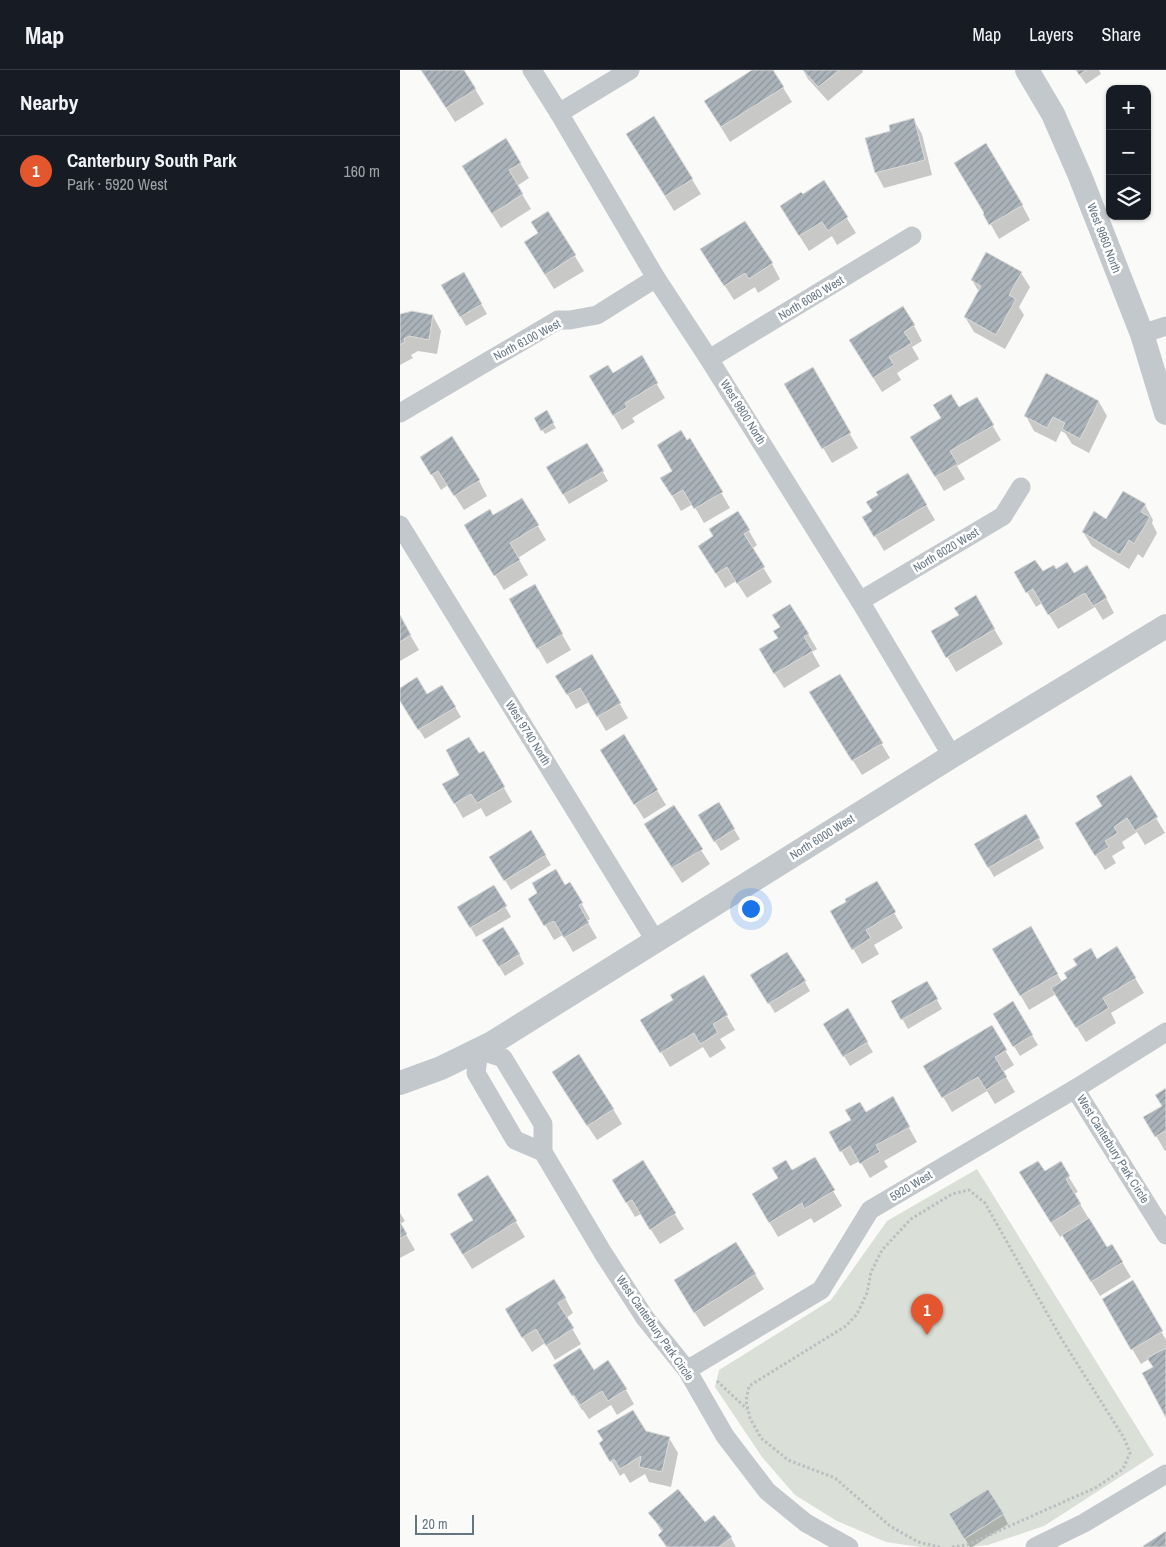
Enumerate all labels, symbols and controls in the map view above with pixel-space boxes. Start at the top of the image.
text: Map [25,19,64,51]
text: Map [973,22,1001,47]
text: Layers [1029,22,1074,47]
text: Share [1102,22,1141,47]
map controls [1106,85,1151,220]
button: + [1106,85,1151,130]
text: Nearby [20,88,78,117]
button: − [1106,130,1151,175]
text: Canterbury South Park [67,147,237,173]
text: 1 [32,160,40,182]
text: 160 m [344,160,380,182]
text: Park · 5920 West [67,173,167,195]
button: layers [1106,175,1151,220]
street label: West 9860 North [1083,201,1125,275]
street label: North 6080 West [775,272,847,324]
street label: North 6100 West [491,316,564,364]
street label: West 9800 North [717,377,769,447]
street label: North 6020 West [910,524,982,576]
street label: West 9740 North [502,698,554,768]
street label: North 6000 West [787,811,858,863]
your location [738,896,764,922]
street label: West Canterbury Park Circle [1073,1092,1153,1206]
street label: 5920 West [887,1167,935,1205]
street label: West Canterbury Park Circle [613,1272,697,1384]
pin: 1 [911,1294,943,1335]
scale bar [415,1512,474,1535]
text: 20 m [422,1515,448,1533]

